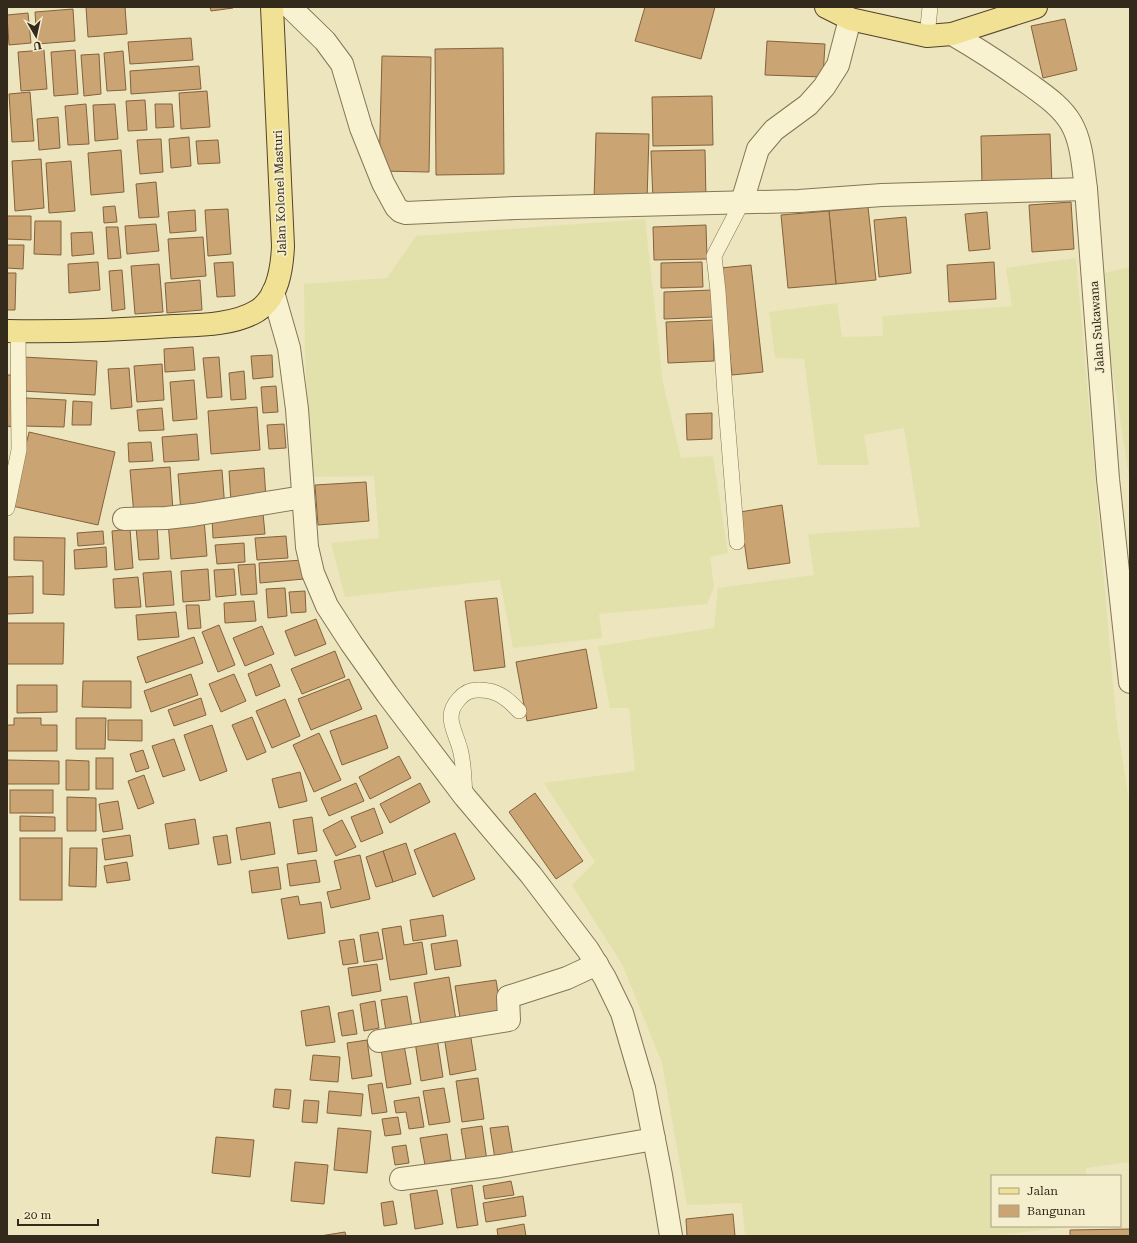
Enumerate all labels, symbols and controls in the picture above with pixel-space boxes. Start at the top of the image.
north arrow [16,16,56,56]
text: U [32,38,43,53]
street label: Jalan Kolonel Masturi [271,130,289,256]
street label: Jalan Sukawana [1087,280,1107,374]
legend [991,1175,1121,1227]
text: Jalan [1027,1184,1058,1198]
scale bar [18,1201,98,1227]
text: Bangunan [1027,1204,1086,1218]
text: 20 m [24,1208,51,1222]

